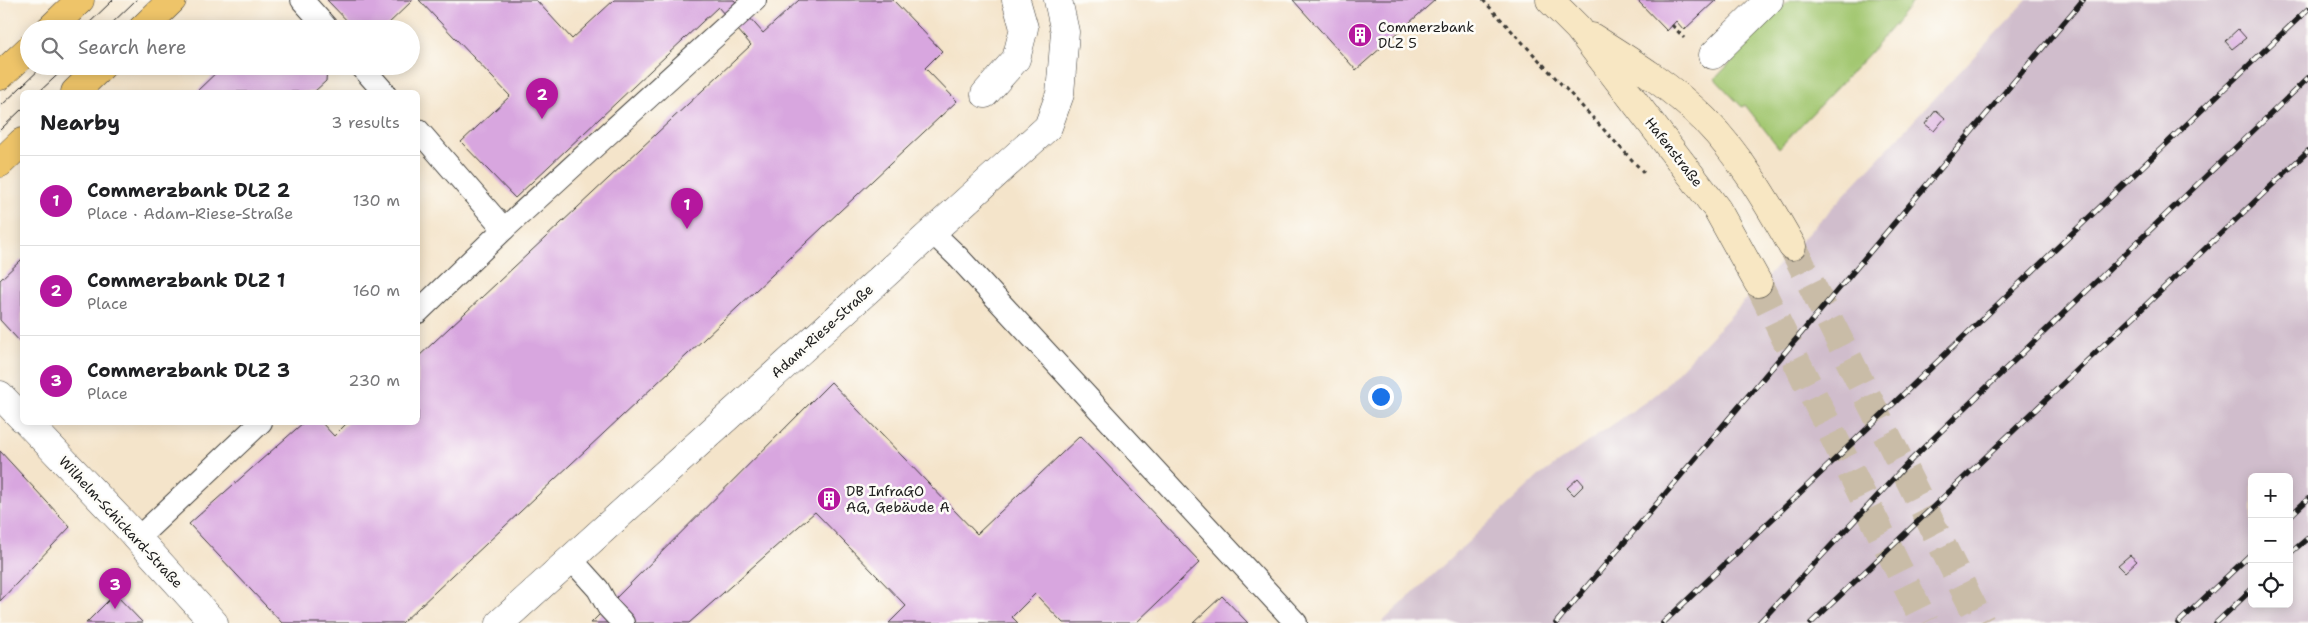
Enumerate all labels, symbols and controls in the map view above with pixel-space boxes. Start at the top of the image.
place label: Commerzbank DLZ 5 [1378,18,1474,52]
search box [20,20,420,75]
building icon: Commerzbank DLZ 5 [1347,22,1373,48]
icon: search [38,34,66,62]
text: Search here [78,35,187,60]
pin: 2 [526,78,558,119]
text: Nearby [40,109,120,137]
text: 3 results [331,112,400,133]
street label: Hafenstraße [1641,114,1707,191]
text: Commerzbank DLZ 2 [87,178,290,203]
pin: 1 [671,188,703,229]
text: 1 [52,190,60,211]
text: 130 m [353,190,400,211]
text: Place · Adam-Riese-Straße [87,203,293,224]
text: Commerzbank DLZ 1 [87,268,285,293]
text: 2 [50,280,62,301]
text: 160 m [353,280,400,301]
street label: Adam-Riese-Straße [767,280,877,382]
text: Place [87,293,128,314]
text: Commerzbank DLZ 3 [87,358,290,383]
text: 3 [50,370,62,391]
text: 230 m [348,370,400,391]
text: Place [87,383,128,404]
your location [1368,384,1394,410]
street label: Wilhelm-Schickard-Straße [55,452,187,592]
map controls [2248,473,2293,608]
button: + [2248,473,2293,518]
place label: DB InfraGO AG, Gebäude A [846,482,950,516]
building icon: DB InfraGO AG, Gebäude A [816,486,842,512]
button: − [2248,518,2293,563]
button: locate [2248,563,2293,608]
pin: 3 [99,568,131,609]

